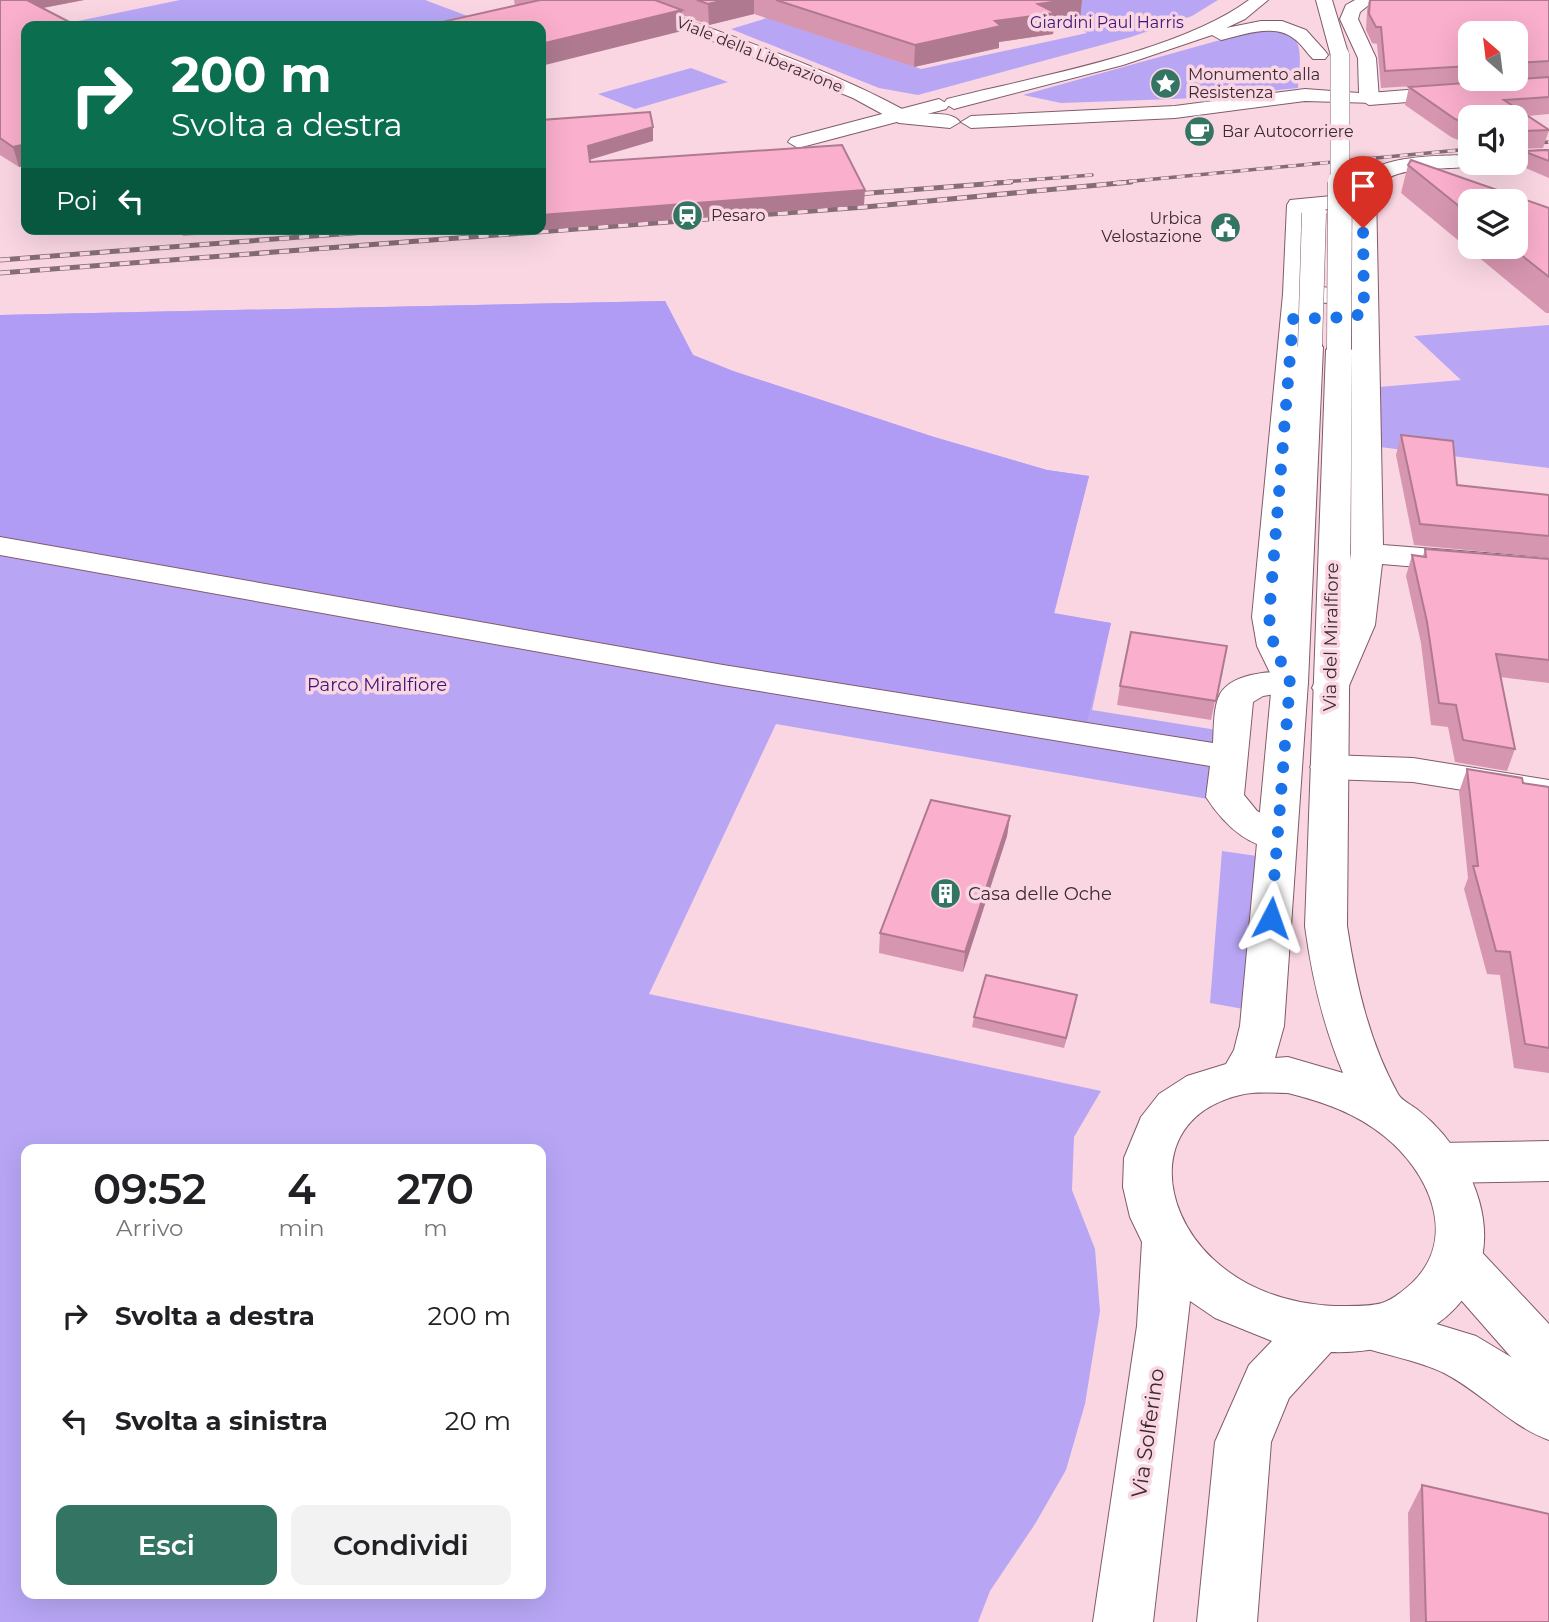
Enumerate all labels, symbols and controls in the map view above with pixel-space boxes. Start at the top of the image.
street label: Viale della Liberazione [674,12,846,97]
park label: Giardini Paul Harris [1030,13,1184,32]
north arrow [1458,21,1528,91]
map controls [1458,21,1528,259]
text: 200 m [171,45,332,104]
icon: right [56,49,147,140]
place label: Monumento alla Resistenza [1188,65,1320,102]
place icon: Monumento alla Resistenza [1148,66,1182,100]
text: Svolta a destra [171,105,403,144]
button: sound [1458,105,1528,175]
cafe icon: Bar Autocorriere [1182,114,1216,148]
place label: Bar Autocorriere [1222,122,1354,141]
pin [1333,156,1393,228]
icon: arrive [1344,167,1382,205]
icon: left [112,182,150,220]
text: Poi [56,185,98,217]
button: layers [1458,189,1528,259]
station icon: Pesaro [671,198,705,232]
place label: Pesaro [711,206,765,225]
place label: Urbica Velostazione [1101,209,1202,246]
public building icon: Urbica Velostazione [1208,210,1242,244]
street label: Via del Miralfiore [1319,562,1343,712]
park label: Parco Miralfiore [307,674,447,696]
building icon: Casa delle Oche [928,877,962,911]
position arrow [1234,881,1308,955]
place label: Casa delle Oche [968,883,1112,905]
text: 09:52 [93,1163,207,1215]
text: 4 [287,1163,316,1215]
text: 270 [397,1163,474,1215]
text: Arrivo [116,1214,183,1242]
text: min [279,1214,325,1242]
text: m [423,1214,448,1242]
icon: right [56,1297,94,1335]
text: Svolta a destra [115,1300,315,1332]
text: 200 m [427,1300,511,1332]
street label: Via Solferino [1126,1367,1169,1499]
icon: left [56,1402,94,1440]
text: Svolta a sinistra [115,1405,328,1437]
text: 20 m [445,1405,511,1437]
button: Esci [56,1505,277,1585]
button: Condividi [291,1505,511,1585]

